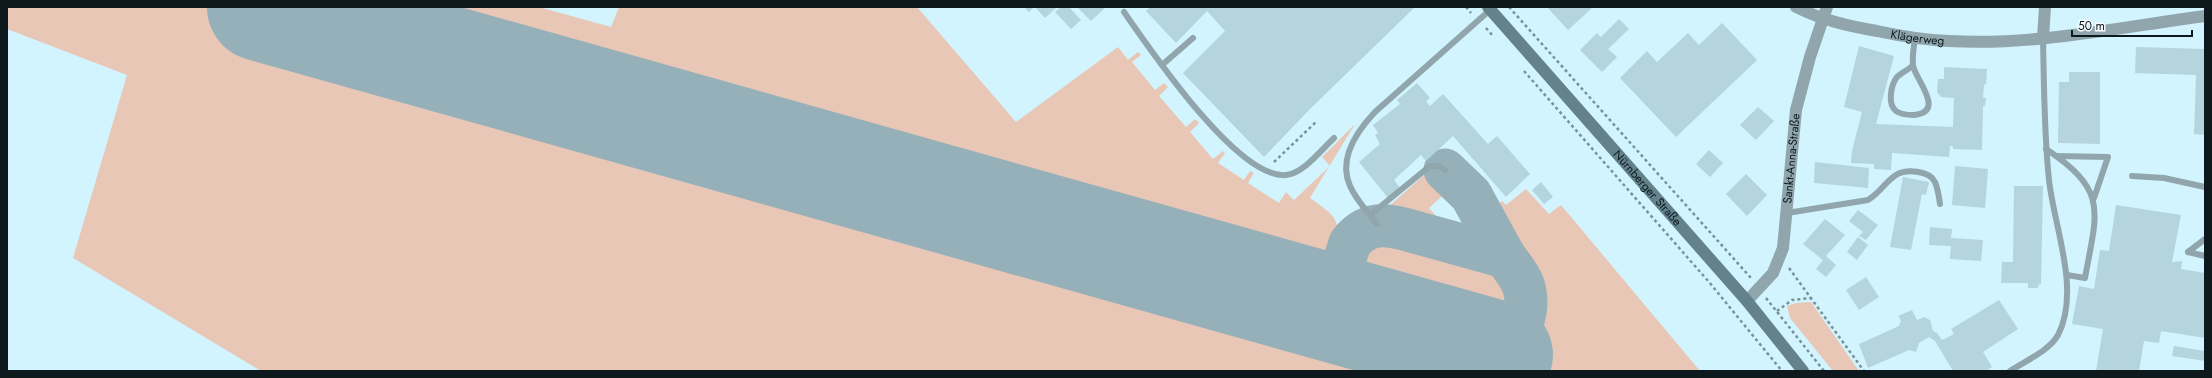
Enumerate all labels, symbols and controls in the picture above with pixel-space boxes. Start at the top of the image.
scale bar [2072,12,2192,38]
text: 50 m [2078,17,2105,35]
street label: Klägerweg [1889,25,1945,50]
street label: Sankt-Anna-Straße [1778,113,1805,204]
street label: Nürnberger Straße [1609,146,1686,230]

